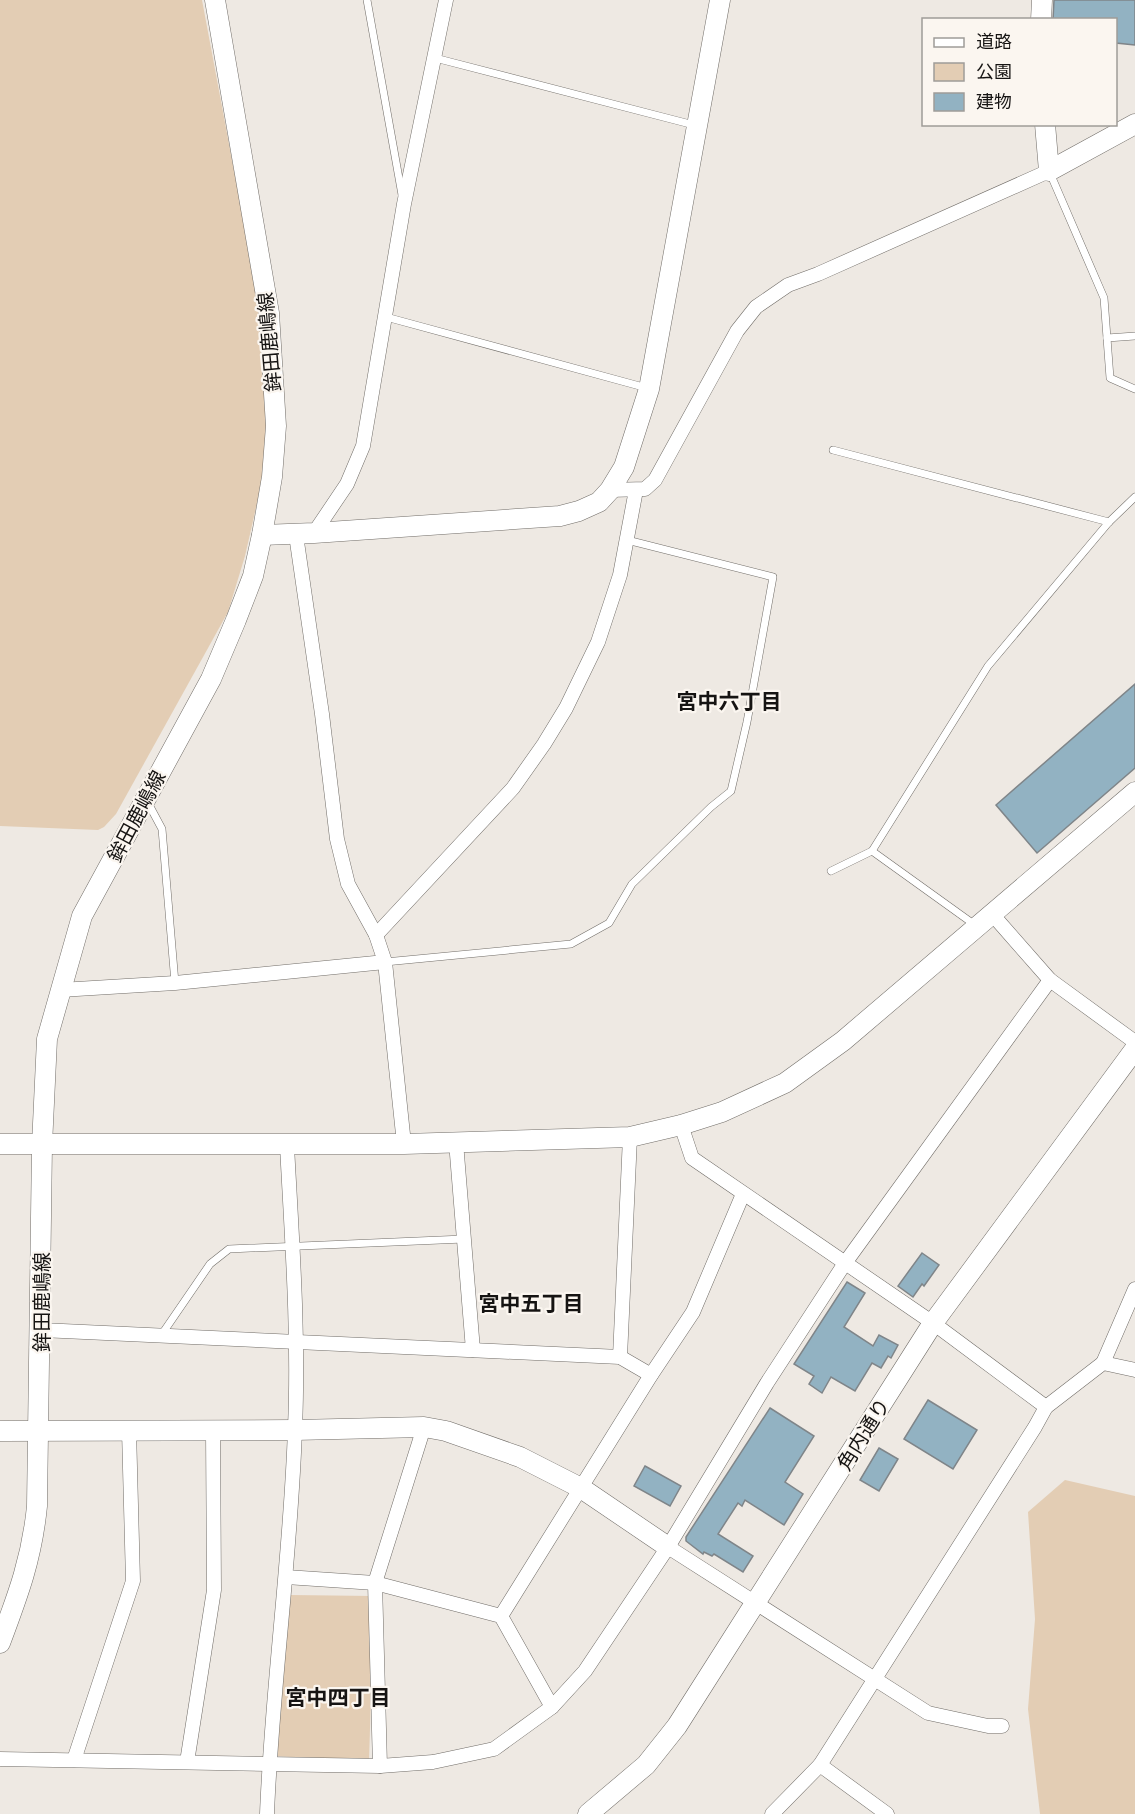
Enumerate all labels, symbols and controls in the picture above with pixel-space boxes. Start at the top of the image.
legend [922,18,1117,126]
text: 道路 [976,30,1012,53]
text: 公園 [976,60,1012,83]
text: 建物 [976,90,1012,113]
street label: 鉾田鹿嶋線 [251,291,287,393]
district label: 宮中六丁目 [677,687,782,715]
street label: 鉾田鹿嶋線 [101,766,171,866]
street label: 鉾田鹿嶋線 [28,1252,55,1352]
district label: 宮中五丁目 [479,1289,584,1317]
street label: 角内通り [830,1393,896,1475]
district label: 宮中四丁目 [286,1683,391,1711]

